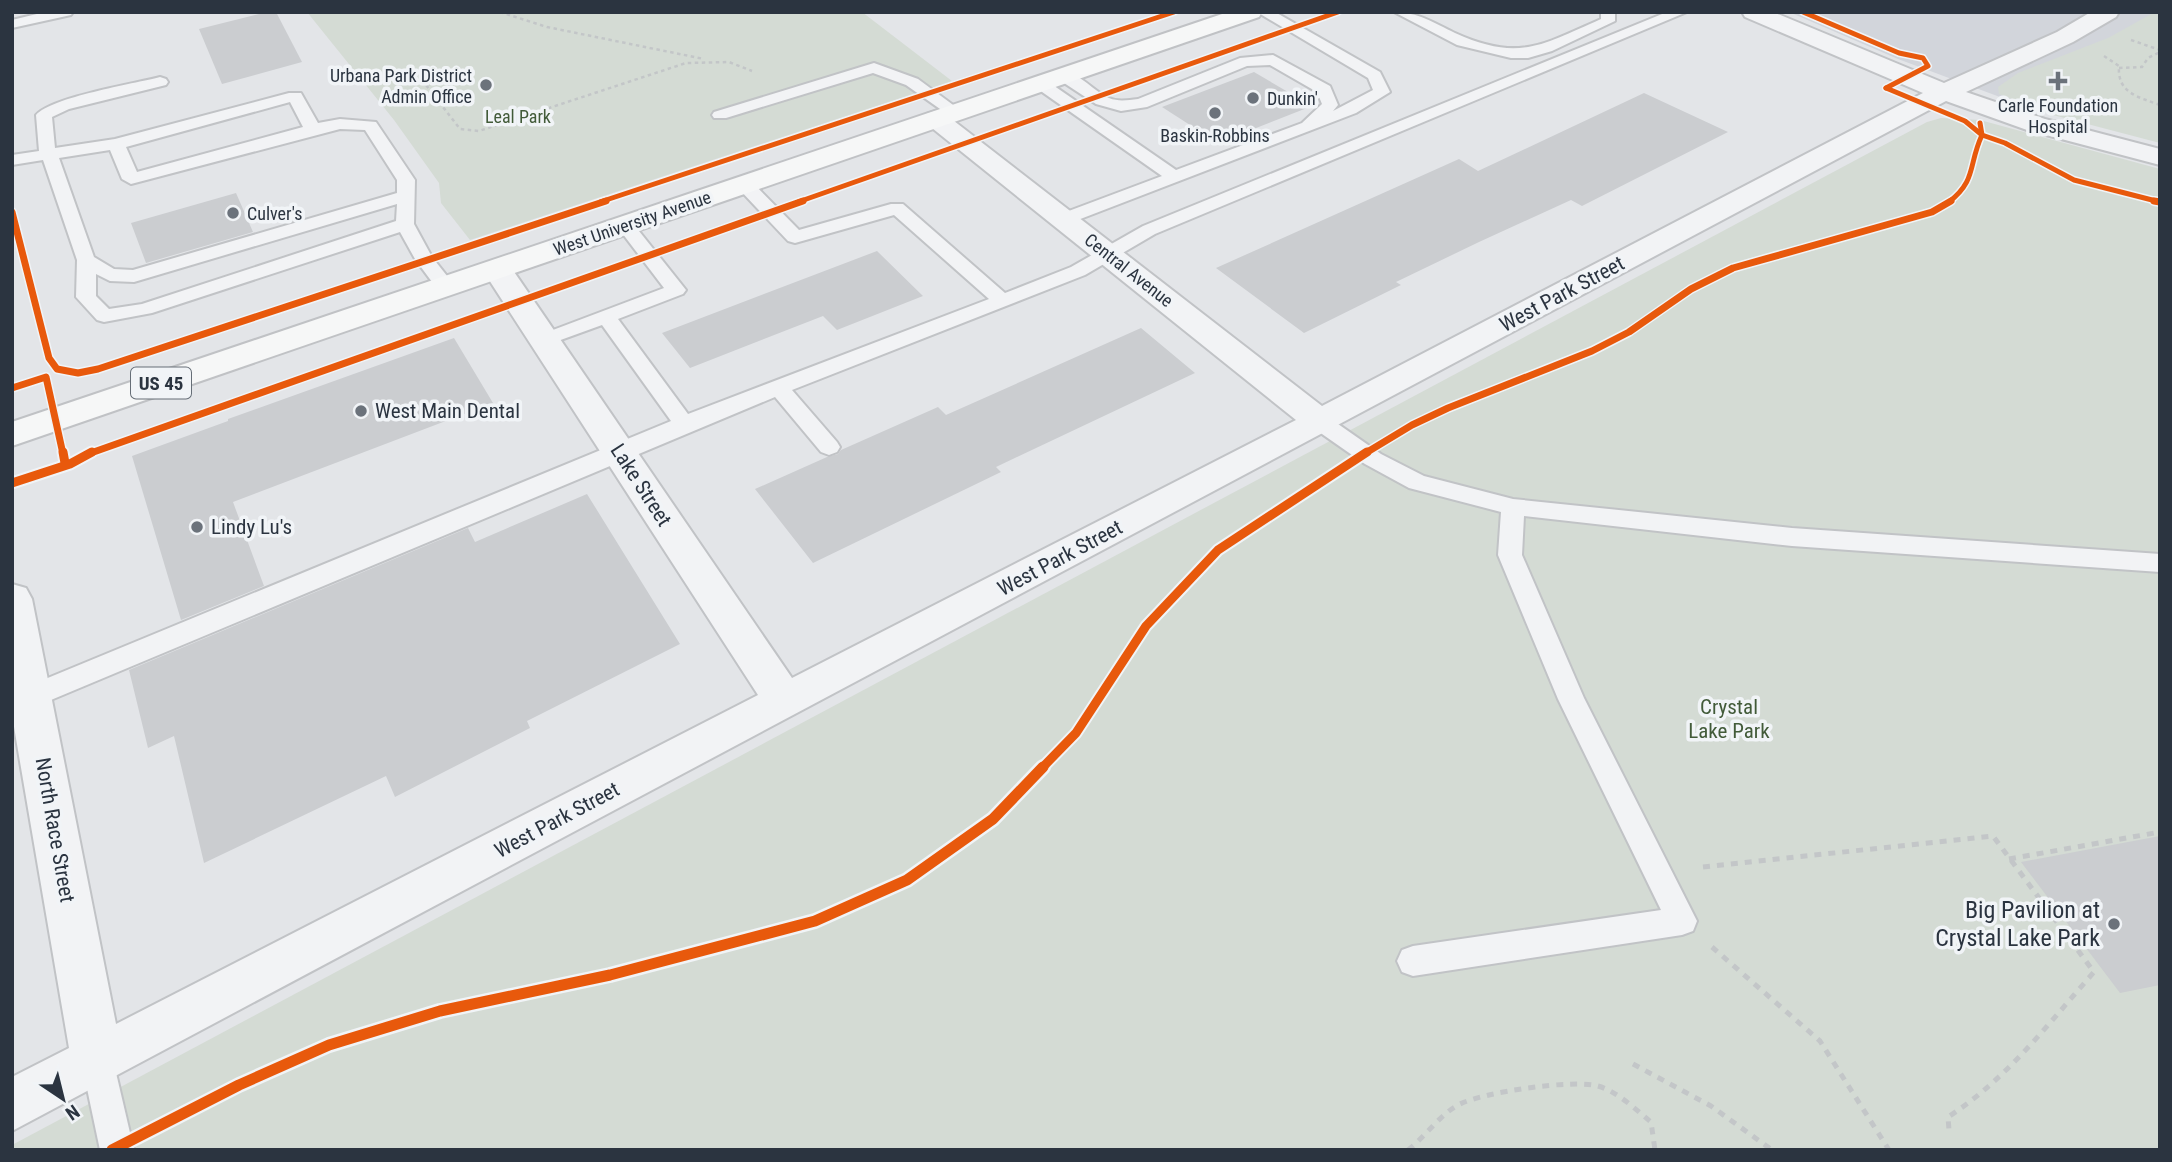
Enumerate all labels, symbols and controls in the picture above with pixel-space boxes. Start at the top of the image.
place label: Urbana Park District Admin Office [330,65,472,107]
marker: Carle Foundation Hospital [2048,71,2068,91]
marker: Urbana Park District Admin Office [478,77,494,93]
place label: Dunkin' [1267,88,1318,109]
marker: Dunkin' [1245,90,1261,106]
place label: Carle Foundation Hospital [1998,95,2118,137]
marker: Baskin-Robbins [1207,105,1223,121]
park label: Leal Park [485,106,551,127]
place label: Baskin-Robbins [1160,125,1270,146]
street label: West University Avenue [551,186,713,260]
place label: Culver's [247,203,302,224]
marker: Culver's [225,205,241,221]
street label: Central Avenue [1081,229,1177,311]
street label: West Park Street [1496,251,1628,337]
road number: US 45 [131,368,191,398]
place label: West Main Dental [375,399,520,423]
marker: West Main Dental [353,403,369,419]
street label: Lake Street [606,439,676,531]
place label: Lindy Lu's [211,515,292,539]
street label: West Park Street [994,515,1126,601]
marker: Lindy Lu's [189,519,205,535]
park label: Crystal Lake Park [1688,695,1770,743]
street label: North Race Street [30,756,80,904]
street label: West Park Street [491,777,623,863]
place label: Big Pavilion at Crystal Lake Park [1935,896,2100,952]
marker: Big Pavilion at Crystal Lake Park [2106,916,2122,932]
north arrow [28,1064,98,1134]
text: N [61,1100,84,1125]

